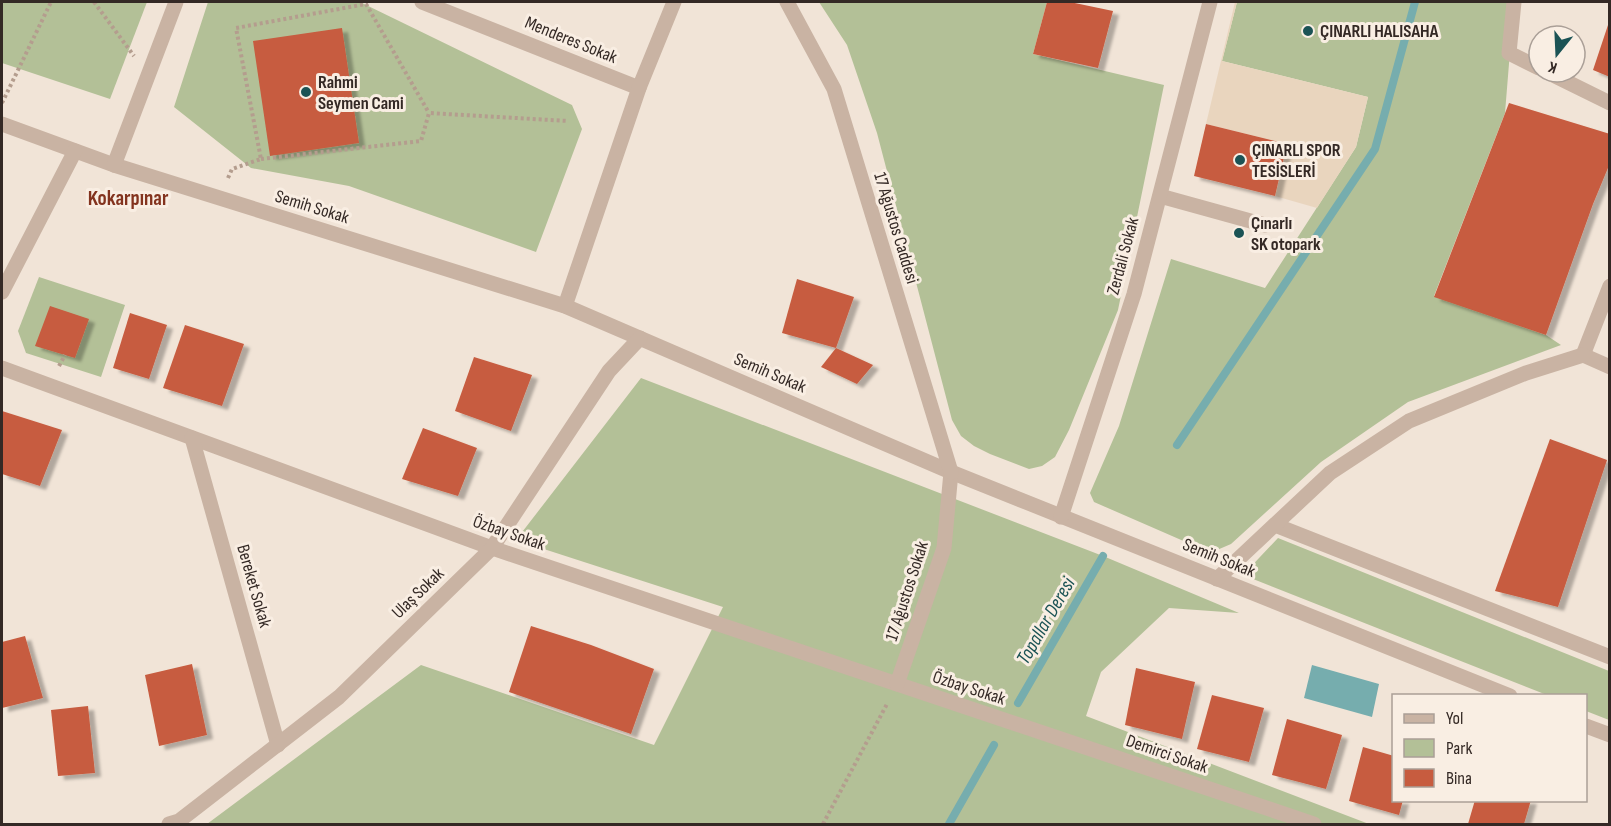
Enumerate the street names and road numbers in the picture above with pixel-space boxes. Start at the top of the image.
street label: Menderes Sokak [522,12,620,68]
street label: 17 Ağustos Caddesi [869,170,923,286]
street label: Semih Sokak [272,186,352,228]
street label: Zerdali Sokak [1103,215,1143,297]
street label: Semih Sokak [731,348,809,398]
street label: Özbay Sokak [470,511,548,555]
street label: Semih Sokak [1180,534,1258,582]
street label: 17 Ağustos Sokak [881,538,933,643]
street label: Bereket Sokak [232,542,276,630]
street label: Ulaş Sokak [388,563,449,623]
street label: Özbay Sokak [930,666,1008,710]
street label: Demirci Sokak [1123,730,1211,778]

